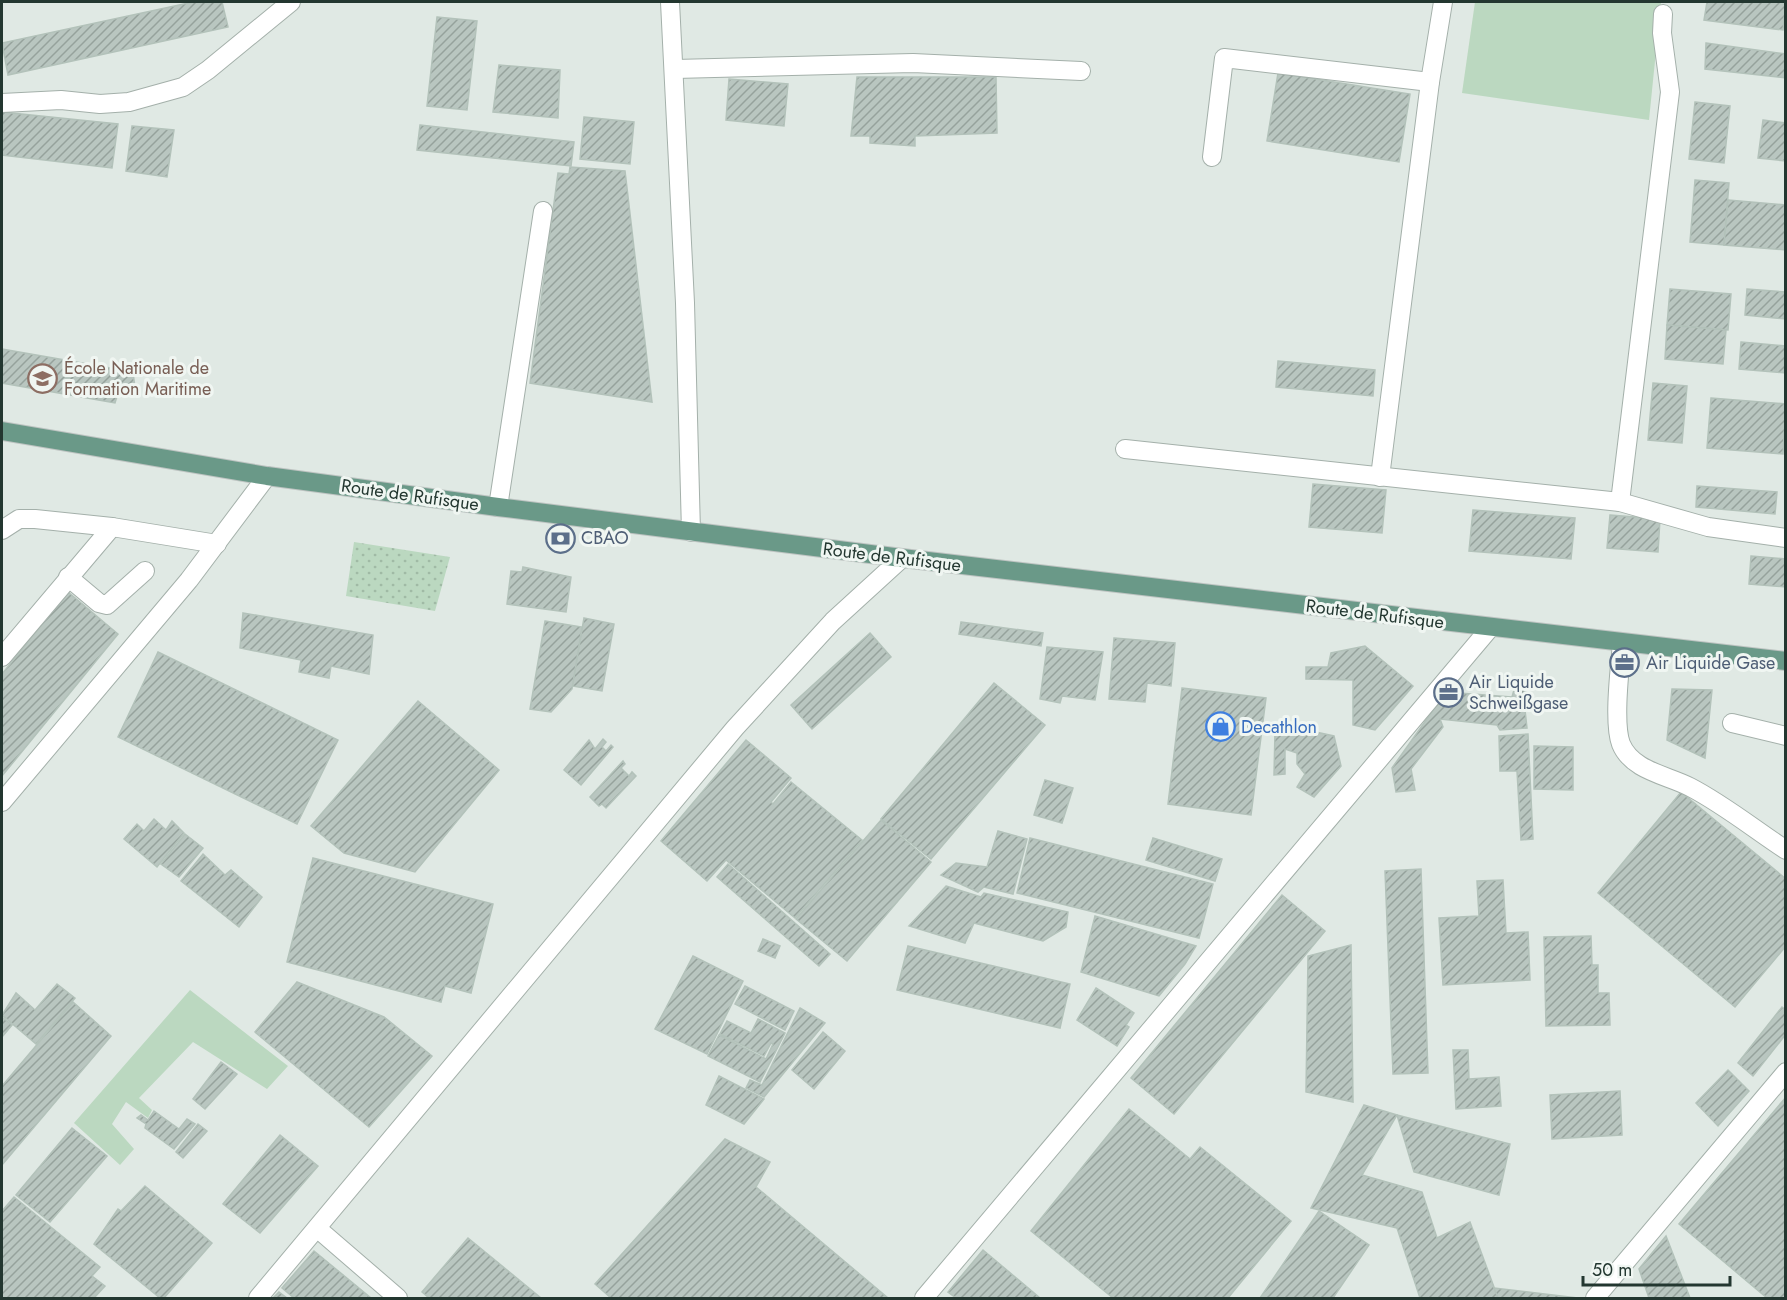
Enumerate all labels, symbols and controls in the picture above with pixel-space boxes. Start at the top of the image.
place label: École Nationale de Formation Maritime [64,355,211,402]
school or university icon: École Nationale de Formation Maritime [27,362,59,394]
street label: Route de Rufisque [339,472,481,518]
bank icon: CBAO [544,522,576,554]
place label: CBAO [581,525,629,551]
street label: Route de Rufisque [821,536,963,578]
street label: Route de Rufisque [1304,593,1446,635]
office icon: Air Liquide Gase [1609,647,1641,679]
place label: Air Liquide Gase [1646,650,1775,676]
place label: Air Liquide Schweißgase [1469,669,1568,716]
office icon: Air Liquide Schweißgase [1432,676,1464,708]
shop icon: Decathlon [1204,711,1236,743]
place label: Decathlon [1241,714,1317,740]
scale bar [1583,1249,1730,1287]
text: 50 m [1592,1257,1632,1283]

